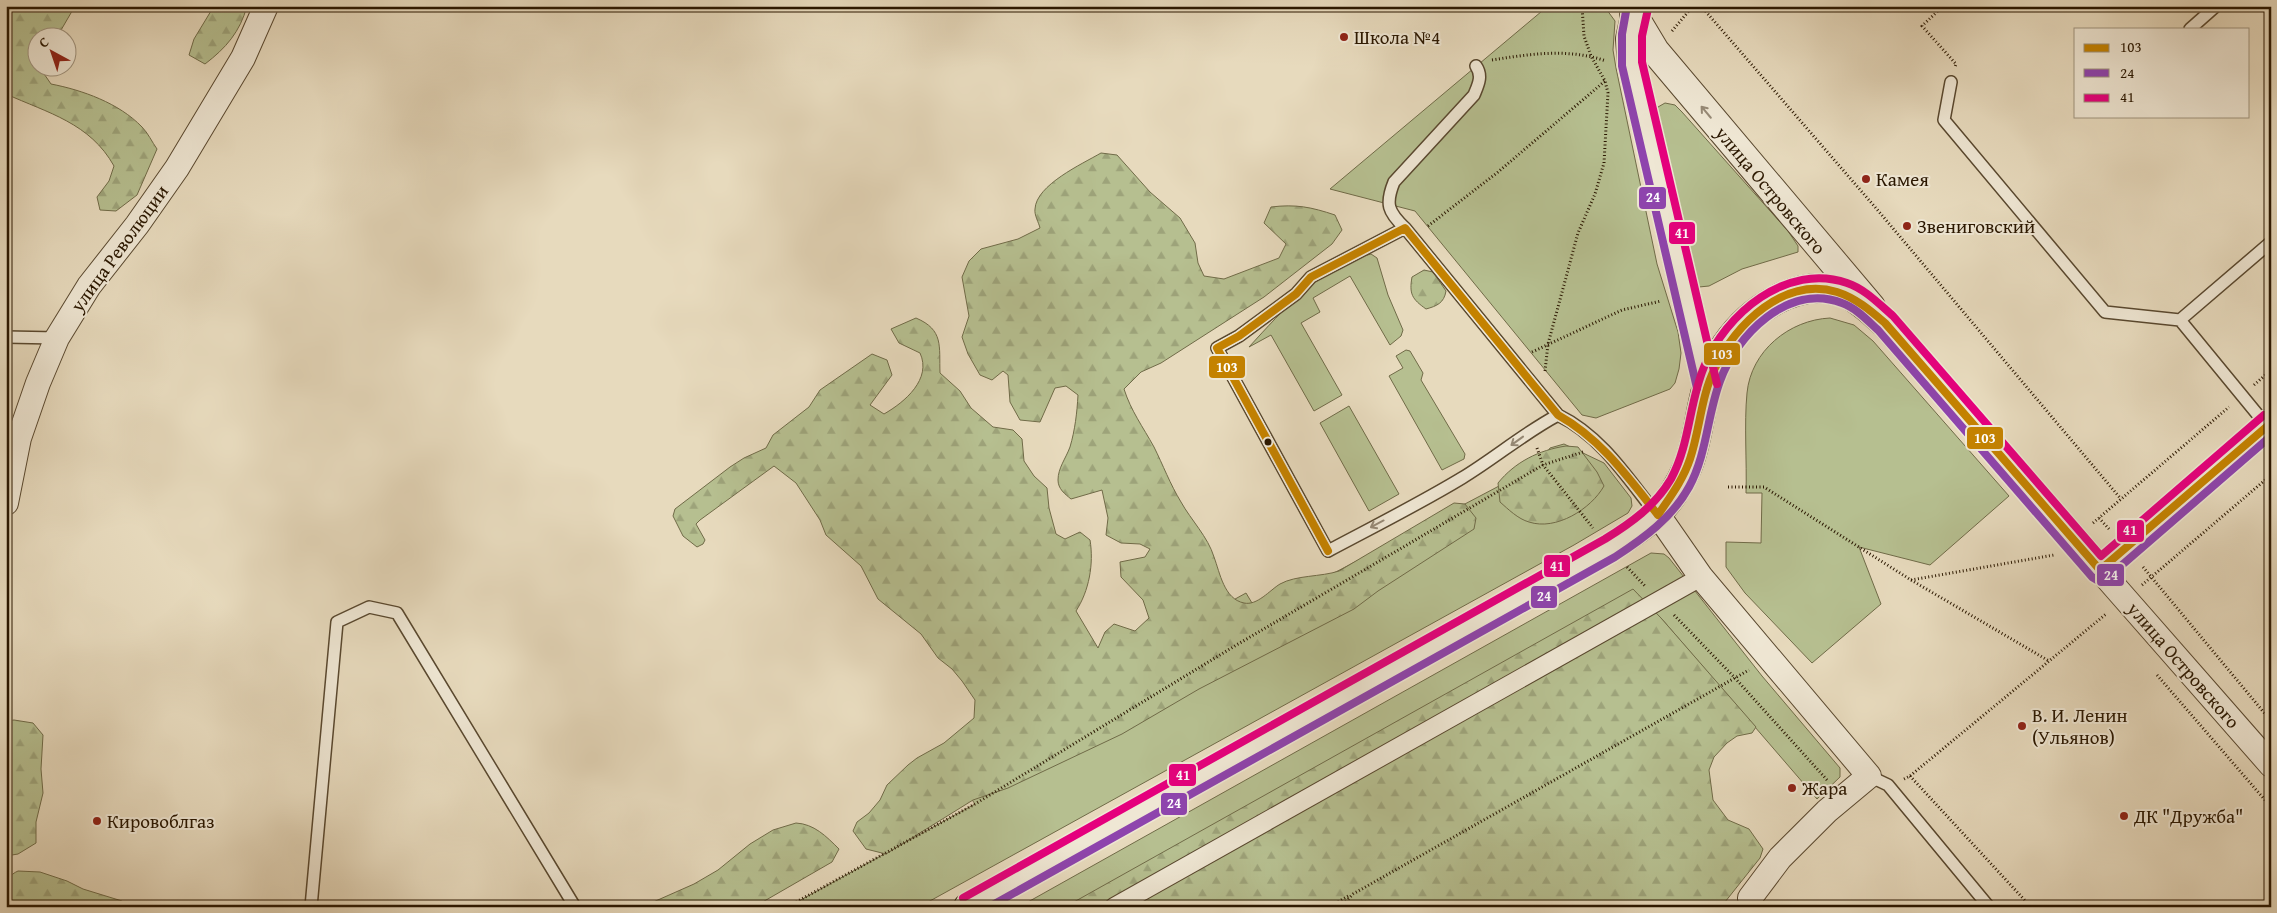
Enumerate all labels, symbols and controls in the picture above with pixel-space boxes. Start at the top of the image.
place label: Школа №4 [1354,23,1440,51]
north arrow [28,28,78,78]
legend [2074,28,2250,118]
marker: Школа №4 [1338,31,1350,43]
text: С [34,32,53,52]
text: 103 [2120,36,2142,57]
text: 24 [2120,62,2134,83]
text: 41 [2120,86,2134,107]
one-way arrow [1700,106,1712,119]
street label: улица Островского [1708,119,1833,260]
place label: Камея [1876,165,1929,193]
marker: Камея [1860,173,1872,185]
street label: улица Революции [63,179,175,318]
line badge: 24 [1638,186,1667,210]
text: 24 [1646,187,1660,207]
place label: Звениговский [1917,212,2035,240]
marker: Звениговский [1901,220,1913,232]
line badge: 41 [1668,221,1696,245]
text: 41 [1675,223,1689,243]
line badge: 103 [1703,342,1741,366]
text: 103 [1711,344,1733,364]
line badge: 103 [1208,355,1246,379]
text: 103 [1216,357,1238,377]
line badge: 103 [1966,426,2004,450]
text: 103 [1974,428,1996,448]
one-way arrow [1510,436,1524,446]
unlabelled marker [1263,437,1273,447]
one-way arrow [1370,519,1385,529]
line badge: 41 [2116,519,2145,543]
text: 41 [2123,520,2137,540]
line badge: 41 [1543,554,1571,578]
text: 41 [1550,556,1564,576]
line badge: 24 [2096,563,2125,587]
text: 24 [2104,565,2118,585]
line badge: 24 [1530,585,1558,609]
text: 24 [1537,586,1551,606]
street label: улица Островского [2120,595,2247,734]
place label: В. И. Ленин (Ульянов) [2032,701,2128,751]
marker: В. И. Ленин (Ульянов) [2016,720,2028,732]
line badge: 41 [1168,763,1197,787]
text: 41 [1176,765,1190,785]
place label: Жара [1801,774,1847,802]
marker: Жара [1786,782,1798,794]
line badge: 24 [1160,792,1188,816]
text: 24 [1167,793,1181,813]
place label: ДК "Дружба" [2133,802,2243,830]
place label: Кировоблгаз [107,807,214,835]
marker: ДК "Дружба" [2118,810,2130,822]
marker: Кировоблгаз [91,815,103,827]

